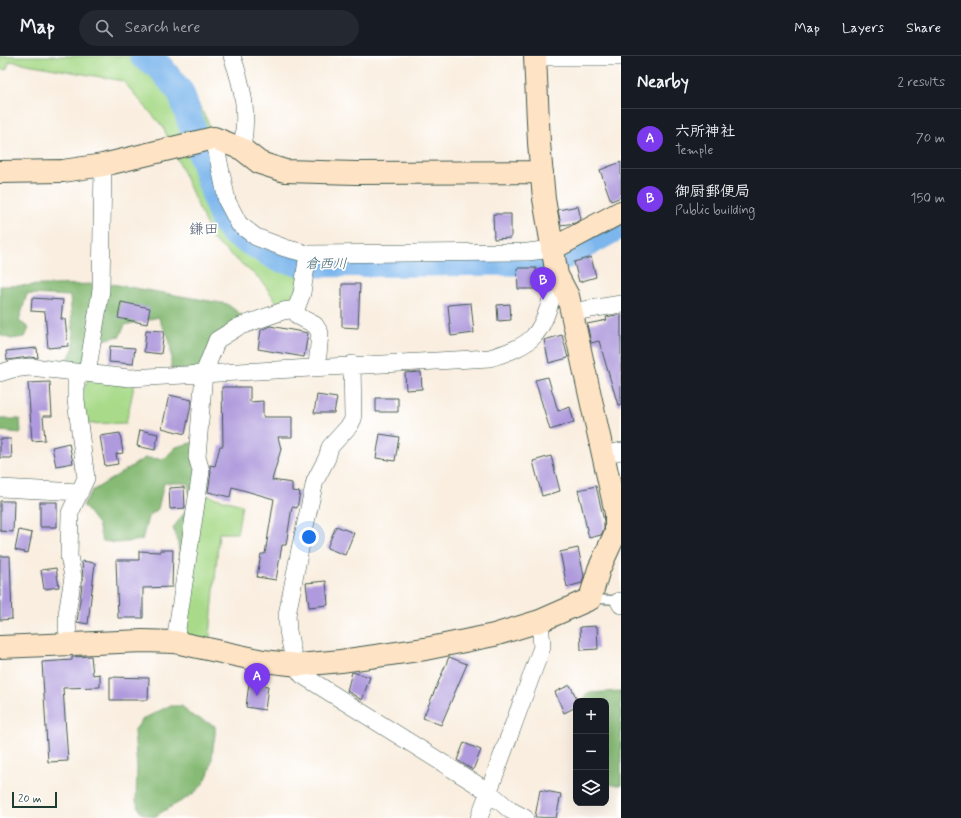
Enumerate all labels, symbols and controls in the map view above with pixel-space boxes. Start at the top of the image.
search box [79,10,359,46]
text: Map [20,15,55,40]
icon: search [93,17,115,39]
text: Search here [125,18,200,38]
text: Map [794,19,820,37]
text: Layers [842,19,884,37]
text: Share [906,19,941,37]
text: Nearby [637,71,689,93]
text: 2 results [898,74,945,91]
text: 六所神社 [675,122,735,142]
text: A [646,130,654,147]
text: 70 m [916,130,945,147]
text: Temple [675,142,713,159]
text: 御厨郵便局 [675,182,750,202]
text: B [646,190,654,207]
text: 150 m [911,190,945,207]
text: Public building [675,202,755,219]
district label: 鎌田 [189,220,219,240]
water label: 倉西川 [305,255,347,273]
pin: B [530,267,556,300]
your location [299,527,319,547]
pin: A [244,663,270,696]
map controls [573,698,609,806]
button: + [573,698,609,734]
button: − [573,734,609,770]
button: layers [573,770,609,806]
scale bar [12,790,57,809]
text: 20 m [18,792,41,806]

